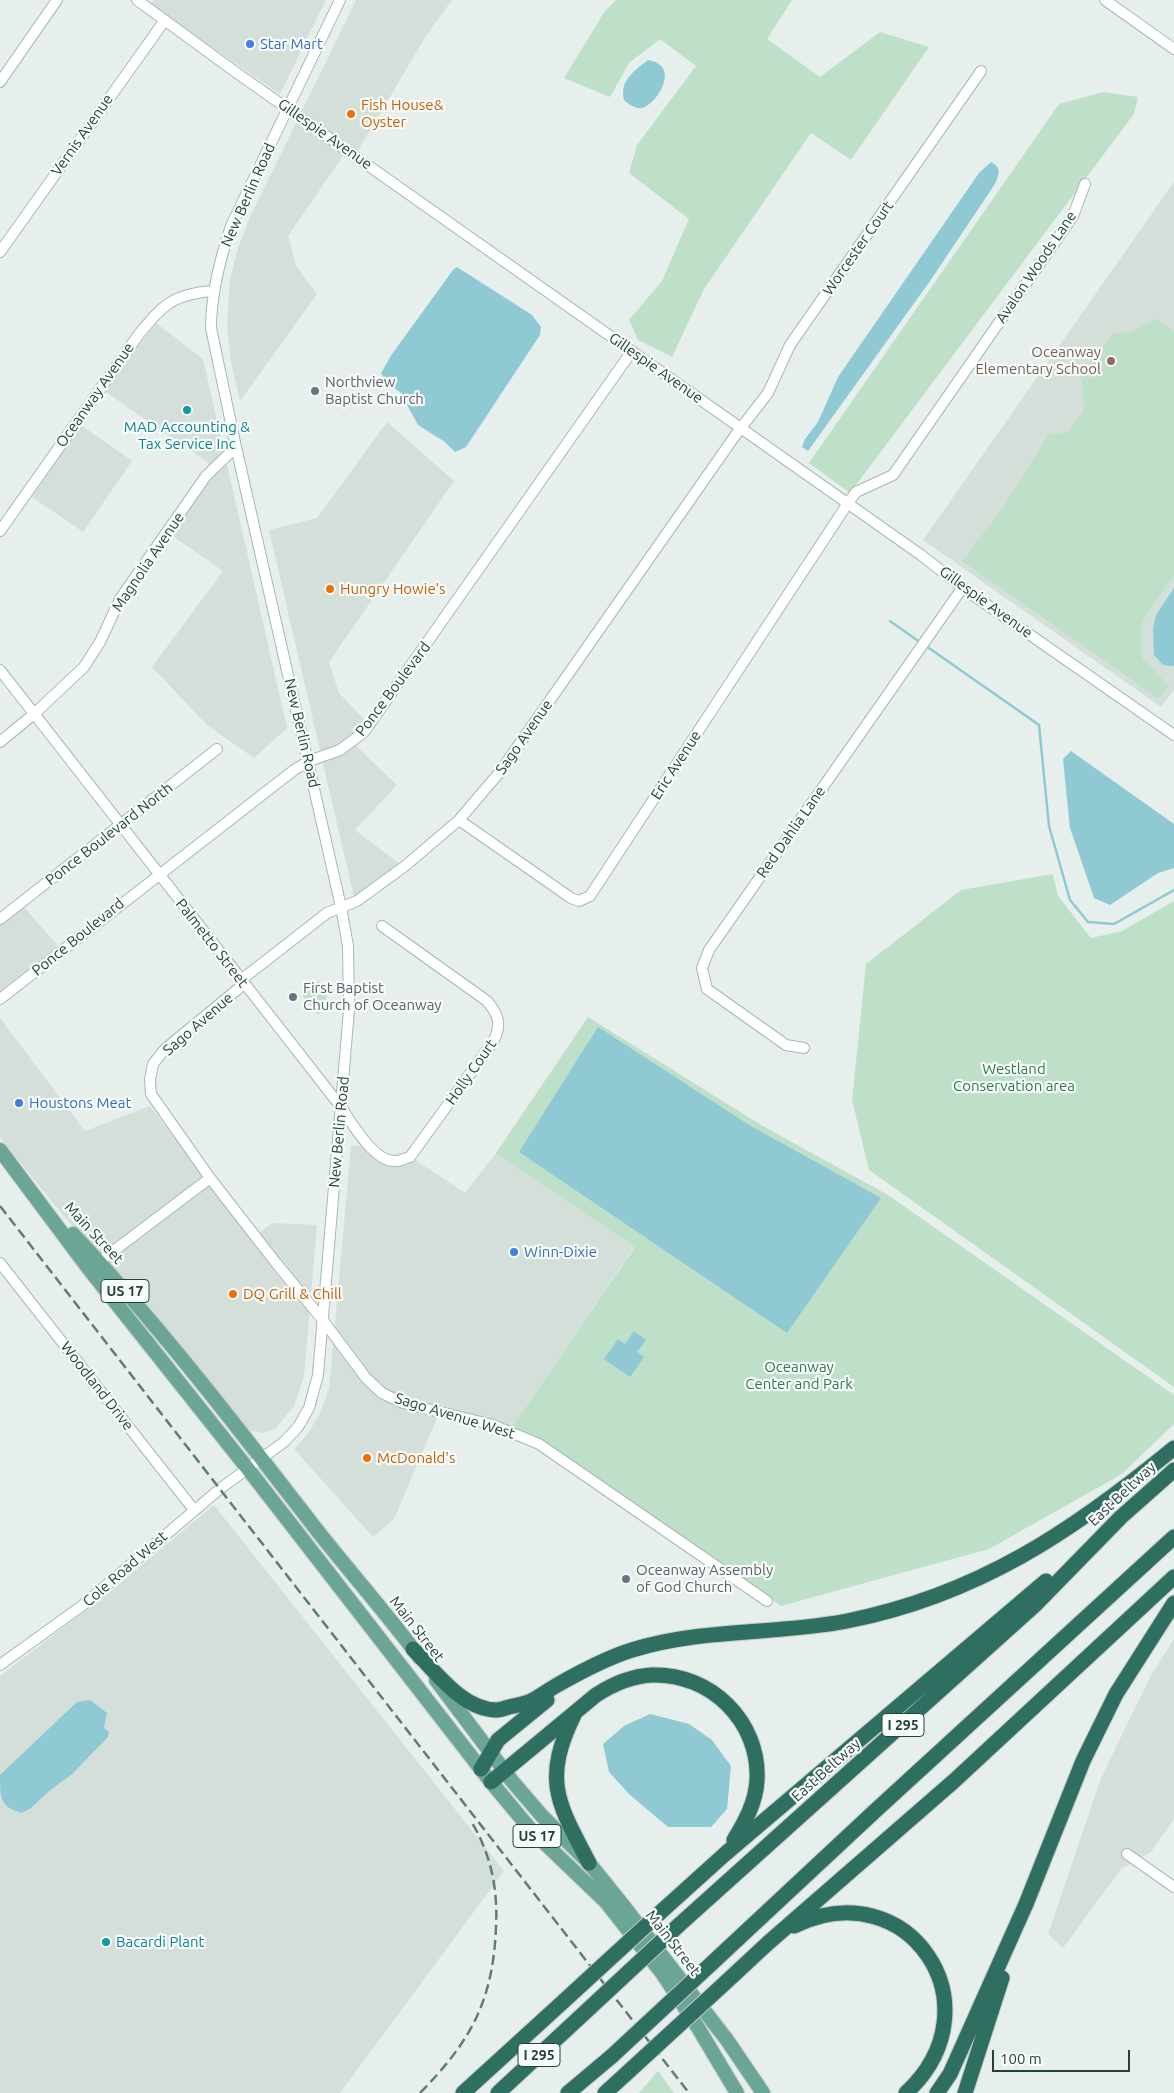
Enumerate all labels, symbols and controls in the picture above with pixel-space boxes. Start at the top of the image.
place label: Star Mart [260,35,323,53]
marker: Star Mart [244,38,256,50]
street label: Vernis Avenue [47,91,117,179]
street label: Gillespie Avenue [274,95,376,173]
place label: Fish House& Oyster [361,96,443,131]
marker: Fish House& Oyster [345,108,357,120]
street label: New Berlin Road [217,140,279,250]
street label: Worcester Court [819,197,897,299]
street label: Avalon Woods Lane [992,207,1080,327]
street label: Gillespie Avenue [605,329,707,407]
street label: Oceanway Avenue [52,339,138,451]
place label: Oceanway Elementary School [975,343,1101,378]
marker: Oceanway Elementary School [1105,355,1117,367]
place label: Northview Baptist Church [325,373,424,408]
marker: Northview Baptist Church [309,385,321,397]
marker: MAD Accounting & Tax Service Inc [181,404,193,416]
place label: MAD Accounting & Tax Service Inc [124,418,250,453]
street label: Magnolia Avenue [108,509,188,615]
street label: Gillespie Avenue [936,562,1036,642]
place label: Hungry Howie's [340,580,446,598]
marker: Hungry Howie's [324,583,336,595]
street label: Ponce Boulevard [352,638,434,740]
street label: New Berlin Road [281,677,323,789]
street label: Sago Avenue [492,696,556,778]
street label: Eric Avenue [647,727,705,803]
street label: Ponce Boulevard North [42,779,176,889]
street label: Red Dahlia Lane [753,783,829,881]
street label: Ponce Boulevard [28,894,128,980]
street label: Palmetto Street [172,895,252,991]
place label: First Baptist Church of Oceanway [303,979,442,1014]
street label: Sago Avenue [159,989,237,1059]
marker: First Baptist Church of Oceanway [287,991,299,1003]
street label: Holly Court [442,1036,500,1108]
park label: Westland Conservation area [953,1060,1075,1095]
street label: New Berlin Road [325,1076,353,1188]
place label: Houstons Meat [29,1094,131,1112]
marker: Houstons Meat [13,1097,25,1109]
street label: Main Street [61,1198,127,1268]
place label: Winn-Dixie [524,1243,597,1261]
marker: Winn-Dixie [508,1246,520,1258]
road number: US 17 [101,1280,149,1302]
place label: DQ Grill & Chill [243,1285,342,1303]
marker: DQ Grill & Chill [227,1288,239,1300]
street label: Woodland Drive [57,1338,137,1434]
park label: Oceanway Center and Park [745,1358,853,1393]
street label: Sago Avenue West [393,1389,517,1443]
place label: McDonald's [377,1449,455,1467]
marker: McDonald's [361,1452,373,1464]
street label: East Beltway [1084,1458,1160,1530]
street label: Cole Road West [79,1527,171,1611]
place label: Oceanway Assembly of God Church [636,1561,773,1596]
marker: Oceanway Assembly of God Church [620,1573,632,1585]
street label: Main Street [386,1593,448,1665]
road number: I 295 [882,1714,924,1736]
street label: East Beltway [788,1734,864,1806]
road number: US 17 [513,1824,561,1848]
street label: Main Street [642,1907,704,1979]
place label: Bacardi Plant [116,1933,204,1951]
marker: Bacardi Plant [100,1936,112,1948]
scale bar [994,2040,1132,2072]
road number: I 295 [518,2044,560,2066]
text: 100 m [1000,2050,1042,2067]

